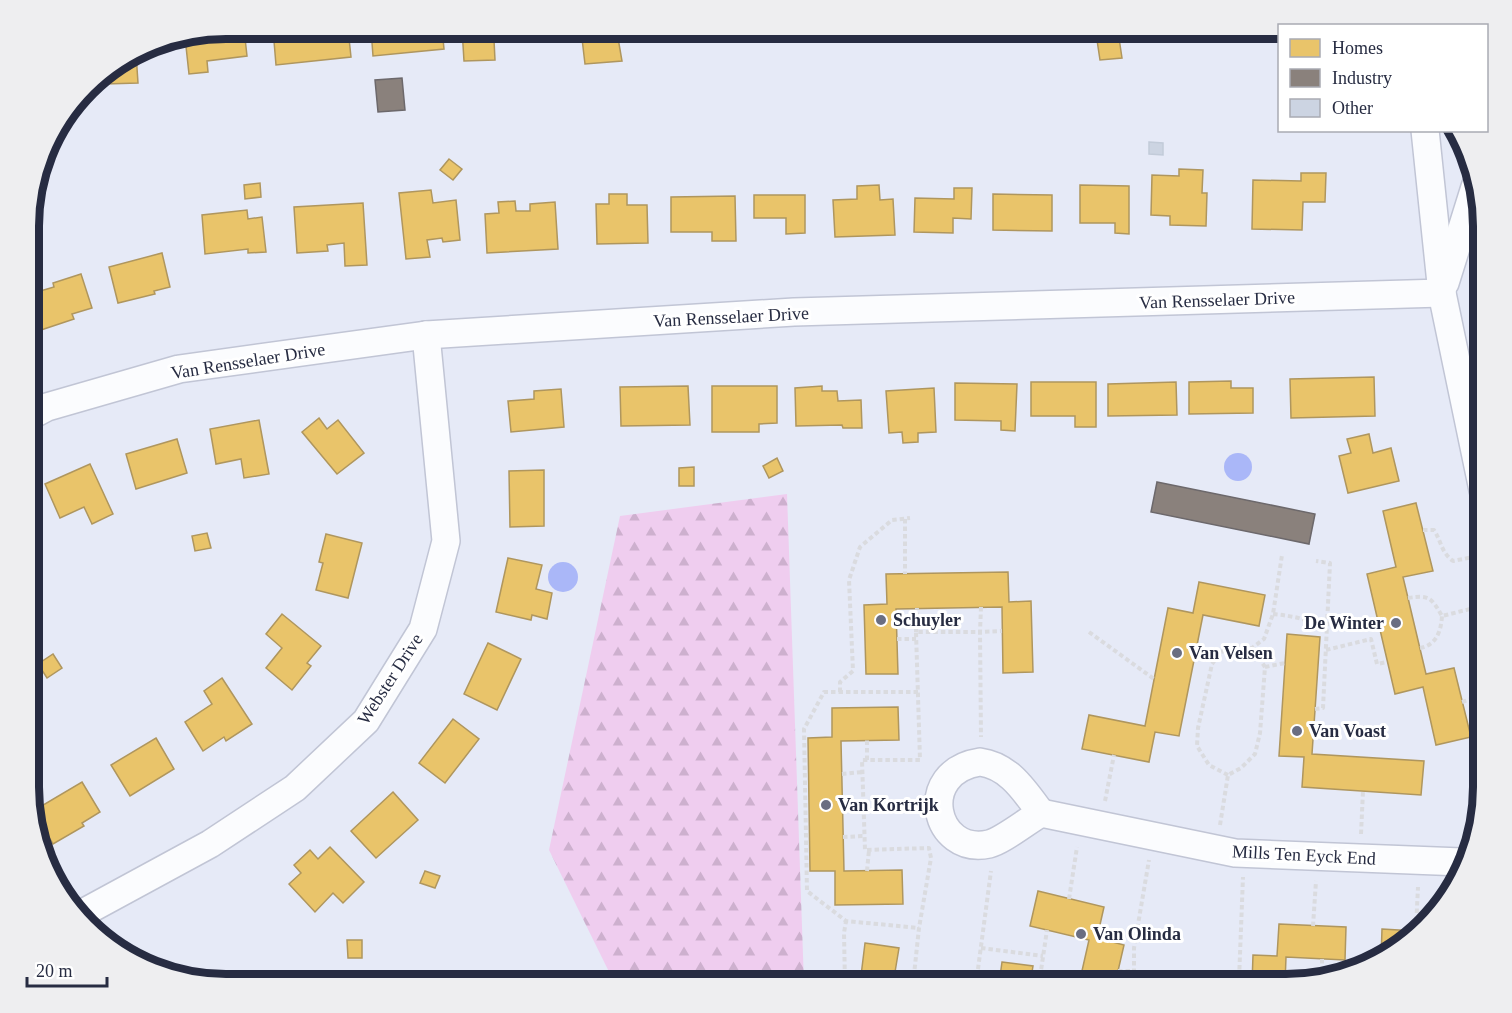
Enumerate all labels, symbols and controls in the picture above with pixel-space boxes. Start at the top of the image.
legend [1278,24,1488,132]
text: Homes [1332,38,1383,58]
text: Industry [1332,68,1392,88]
text: Other [1332,98,1373,118]
street label: Van Rensselaer Drive [1139,287,1295,313]
street label: Van Rensselaer Drive [653,303,809,331]
street label: Van Rensselaer Drive [169,339,327,383]
place label: Schuyler [893,610,961,630]
marker: Schuyler [874,613,888,627]
place label: De Winter [1304,613,1384,633]
marker: De Winter [1389,616,1403,630]
street label: Webster Drive [353,630,427,728]
place label: Van Velsen [1189,643,1273,663]
marker: Van Velsen [1170,646,1184,660]
place label: Van Voast [1309,721,1386,741]
marker: Van Voast [1290,724,1304,738]
place label: Van Kortrijk [838,795,939,815]
marker: Van Kortrijk [819,798,833,812]
street label: Mills Ten Eyck End [1232,841,1376,869]
place label: Van Olinda [1093,924,1181,944]
marker: Van Olinda [1074,927,1088,941]
scale bar [27,950,106,988]
text: 20 m [36,961,73,981]

